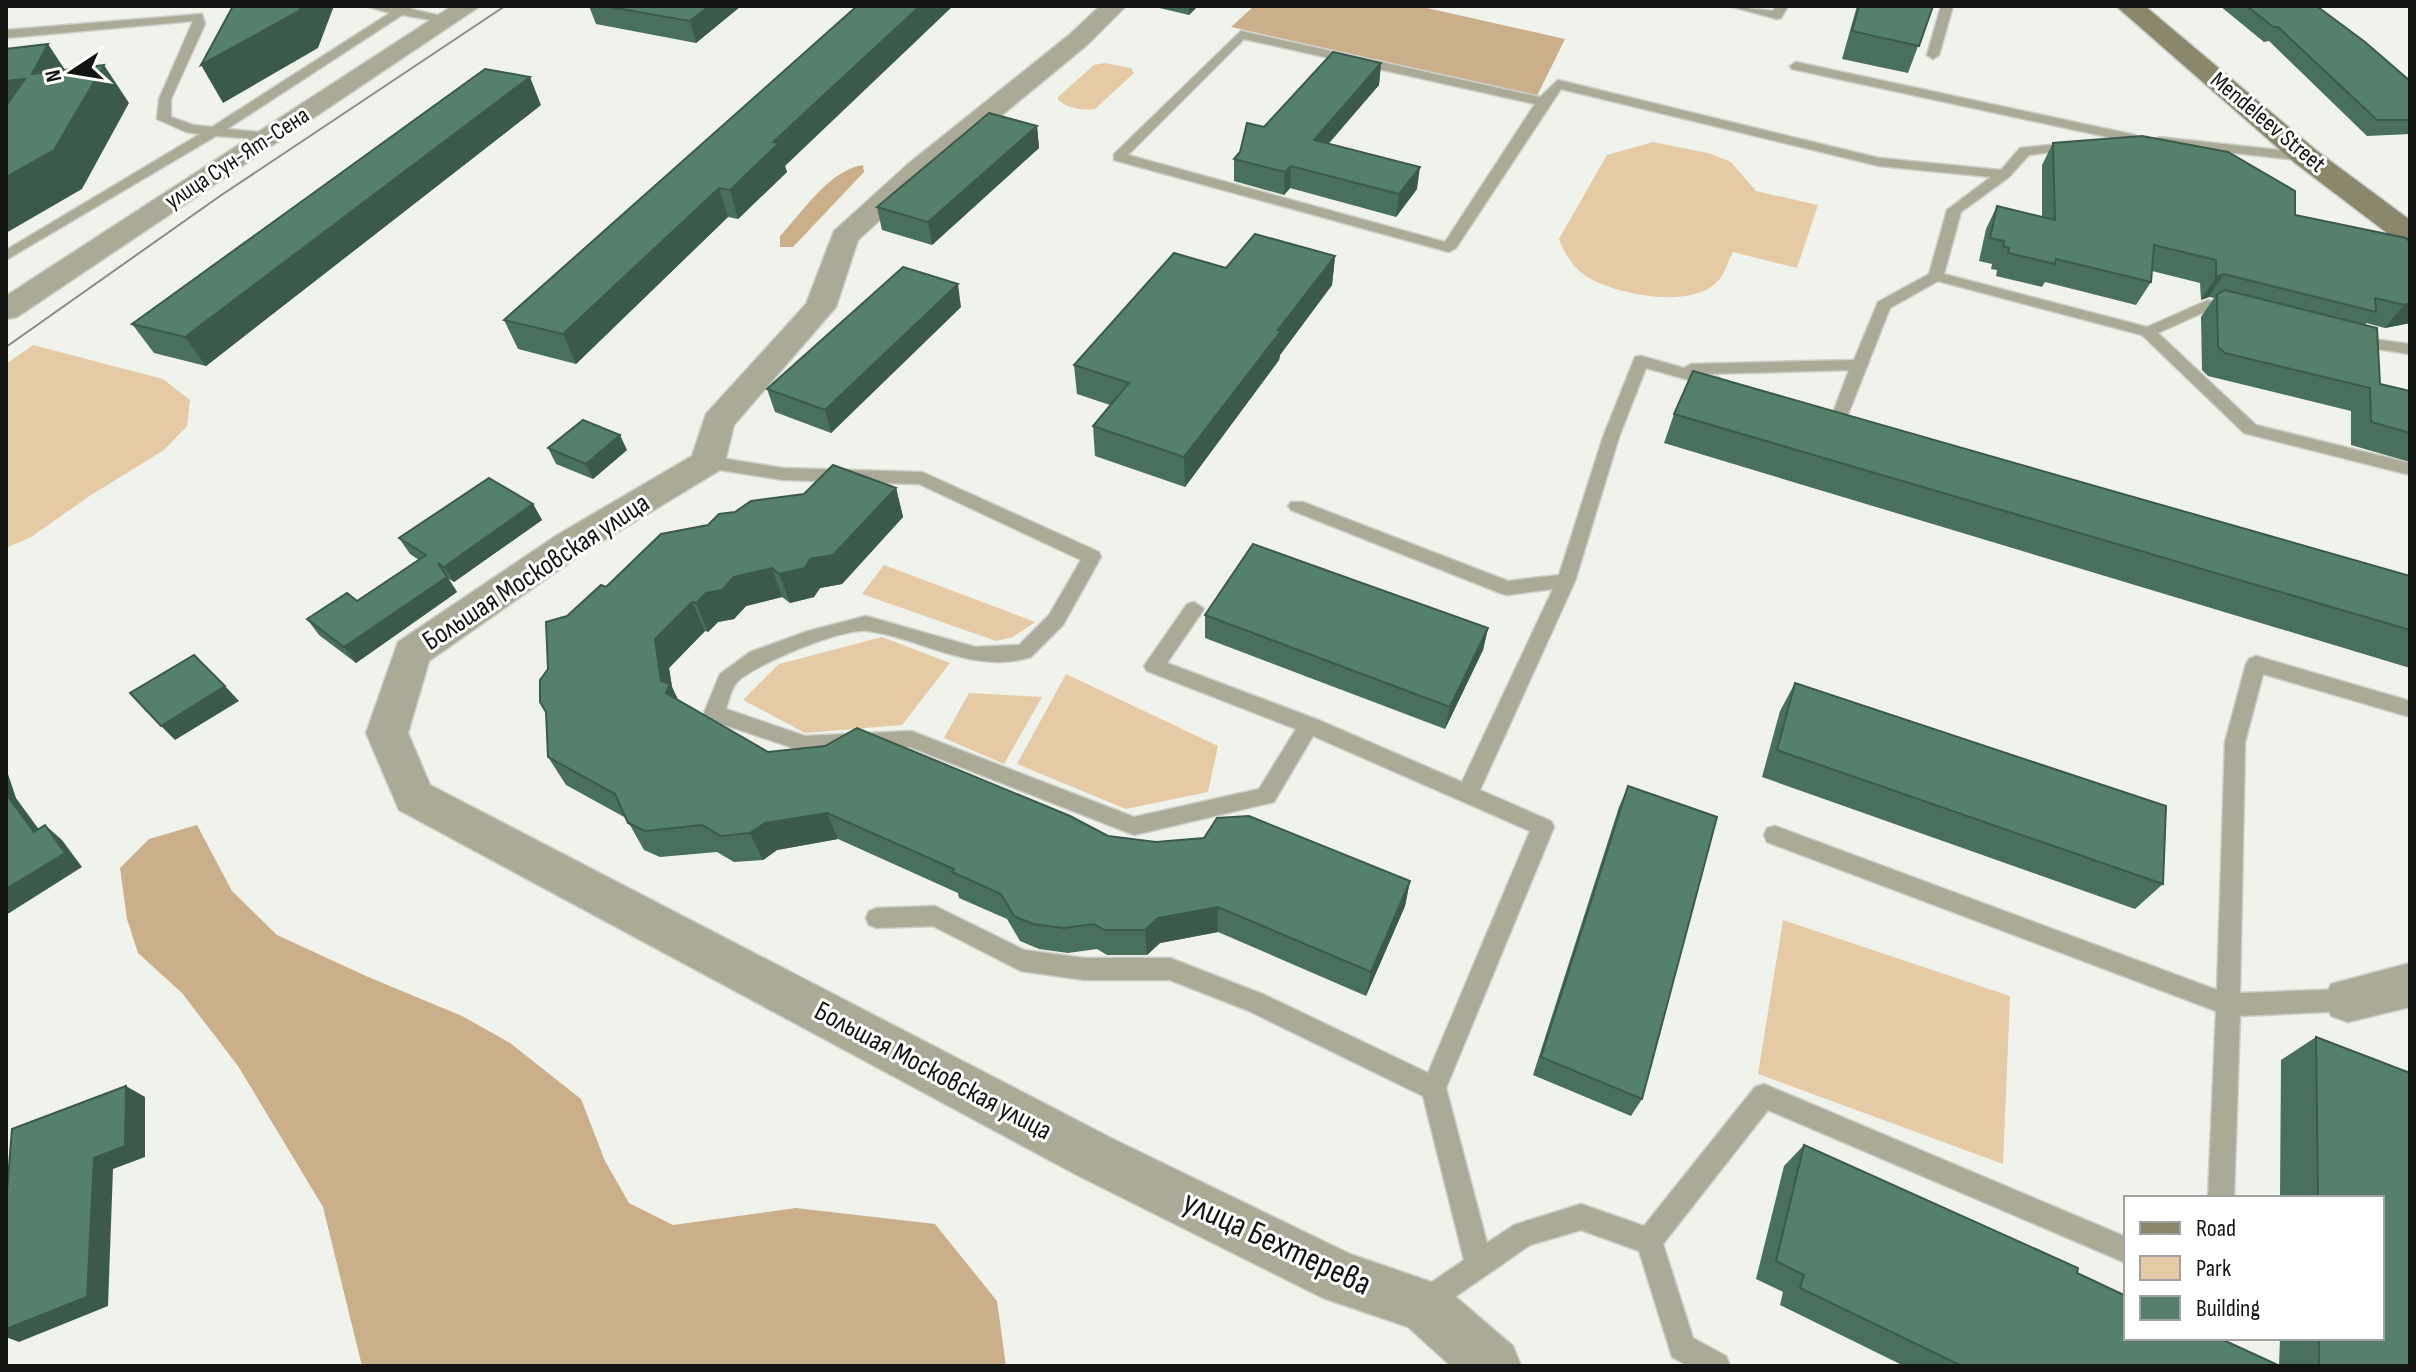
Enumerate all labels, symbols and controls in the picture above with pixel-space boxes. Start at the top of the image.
north arrow [32,32,112,112]
street label: Mendeleev Street [2205,66,2331,178]
text: N [39,67,68,84]
street label: улица Сун-Ят-Сена [159,101,315,215]
street label: Большая Московская улица [416,486,656,658]
street label: Большая Московская улица [809,995,1057,1147]
street label: улица Бехтерева [1176,1181,1378,1305]
legend [2124,1196,2384,1340]
text: Road [2196,1214,2236,1243]
text: Park [2196,1254,2231,1283]
text: Building [2196,1294,2260,1323]

